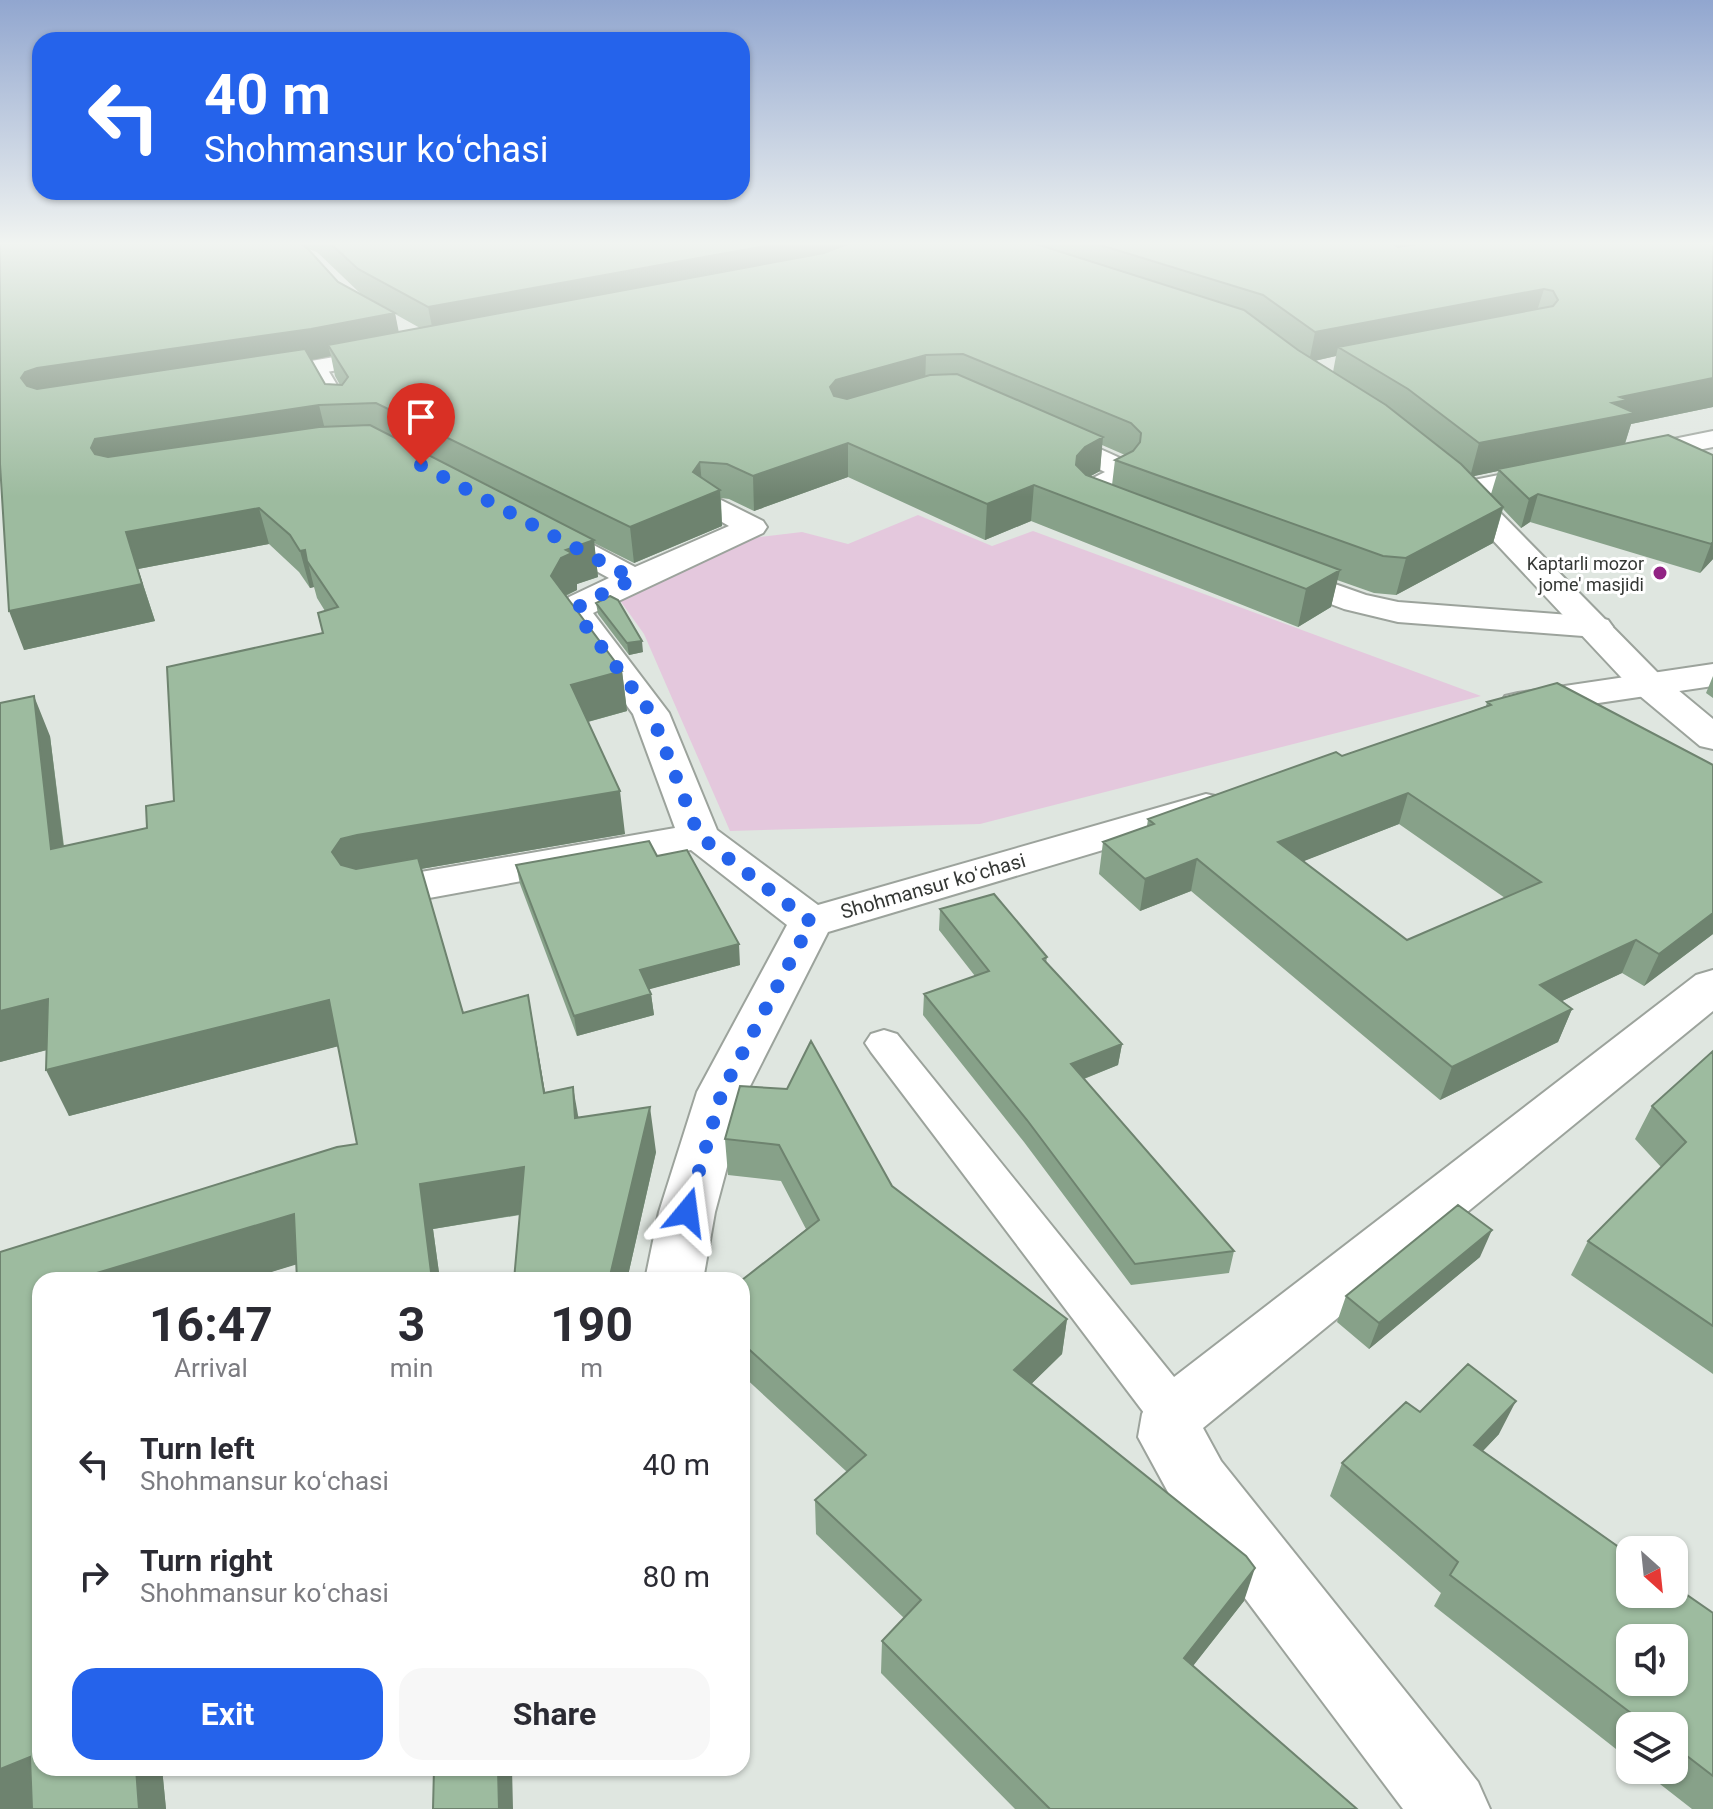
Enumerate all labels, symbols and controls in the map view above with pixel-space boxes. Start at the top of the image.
text: 40 m [204,62,331,128]
icon: left [72,64,176,168]
text: Shohmansur koʻchasi [204,129,549,171]
pin [387,383,455,465]
icon: arrive [399,395,443,439]
place label: Kaptarli mozor jome' masjidi [1527,553,1644,595]
marker: Kaptarli mozor jome' masjidi [1651,564,1669,582]
street label: Shohmansur koʻchasi [838,848,1028,924]
position arrow [645,1170,729,1254]
text: 16:47 [149,1296,273,1353]
text: 3 [398,1296,425,1353]
text: 190 [550,1296,633,1353]
text: Arrival [174,1353,248,1383]
text: min [390,1353,433,1383]
text: m [580,1353,603,1383]
text: Turn left [140,1431,255,1466]
icon: left [72,1442,116,1486]
text: 40 m [643,1447,710,1482]
text: Shohmansur koʻchasi [140,1466,389,1496]
north arrow [1616,1536,1688,1608]
map controls [1616,1536,1688,1784]
text: Turn right [140,1543,273,1578]
icon: right [72,1554,116,1598]
text: 80 m [643,1559,710,1594]
text: Shohmansur koʻchasi [140,1578,389,1608]
button: sound [1616,1624,1688,1696]
button: Exit [72,1668,383,1760]
button: Share [399,1668,710,1760]
button: layers [1616,1712,1688,1784]

